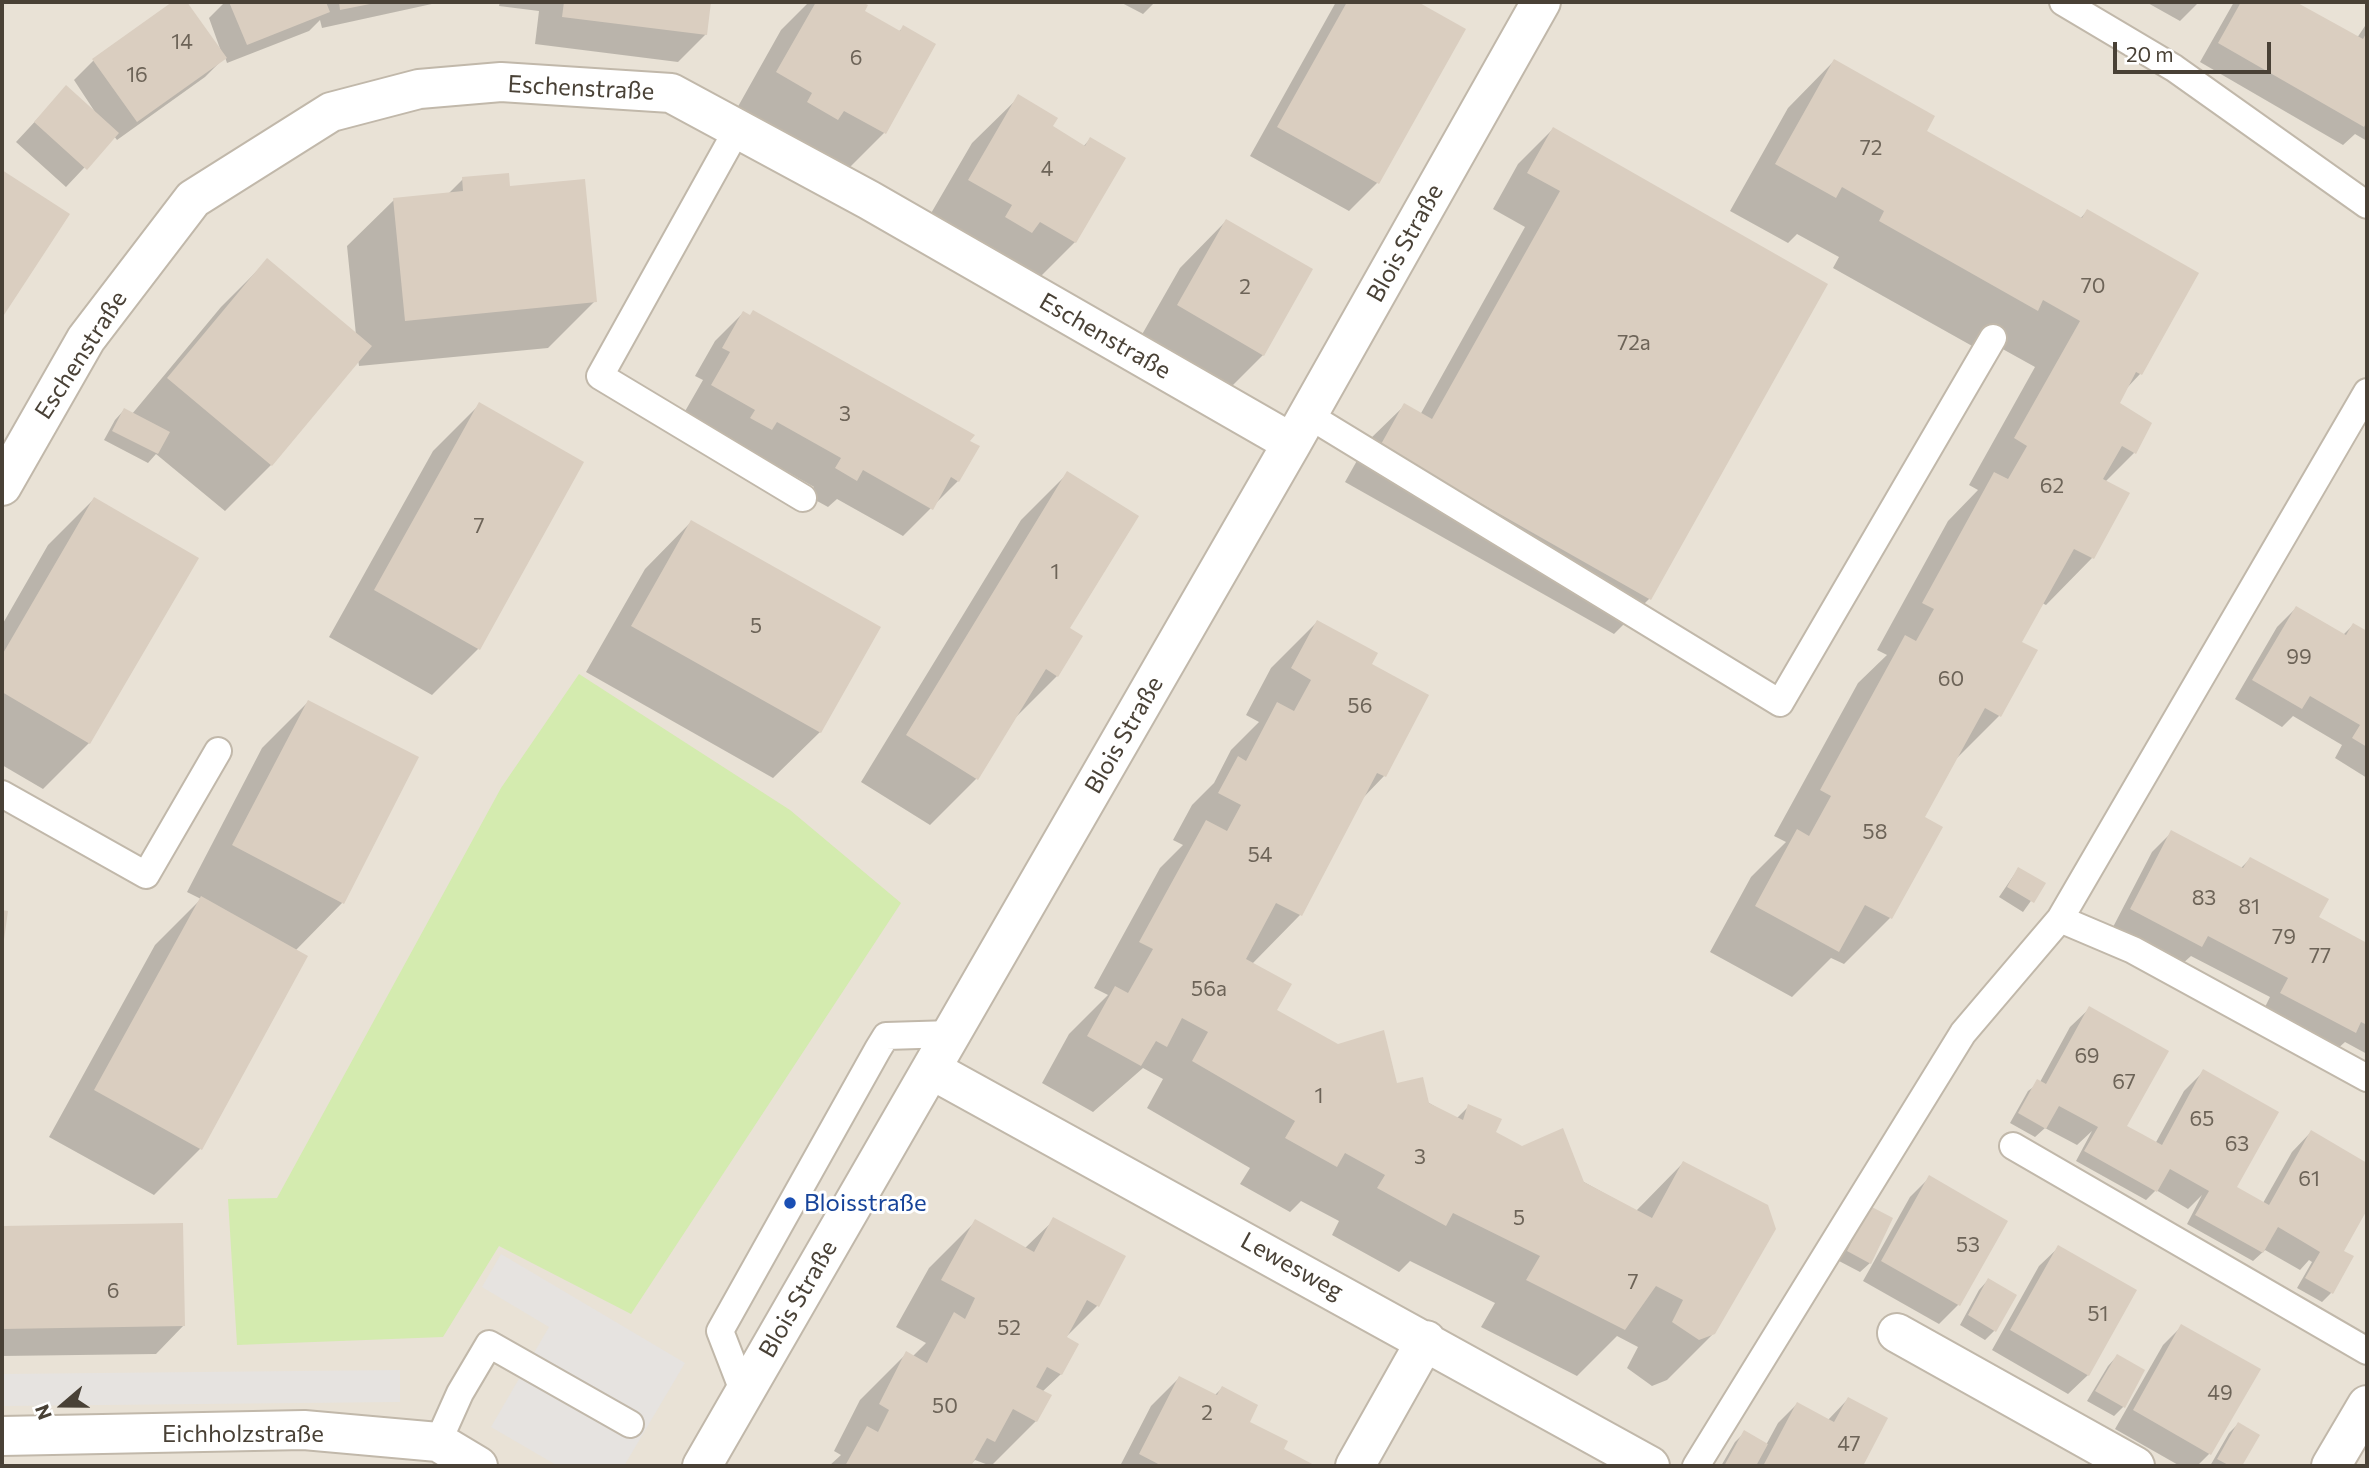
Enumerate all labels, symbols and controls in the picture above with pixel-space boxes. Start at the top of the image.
scale bar [2117,28,2274,72]
house number: 14 [171,29,193,55]
text: 20 m [2126,41,2174,66]
house number: 6 [850,45,862,71]
house number: 16 [126,62,148,88]
street label: Eschenstraße [507,70,655,106]
house number: 72 [1860,135,1882,161]
house number: 4 [1041,156,1053,182]
street label: Blois Straße [1361,179,1449,307]
house number: 70 [2081,273,2105,299]
house number: 2 [1239,274,1251,300]
street label: Eschenstraße [29,286,133,424]
street label: Eschenstraße [1034,287,1176,385]
house number: 72a [1617,330,1651,356]
house number: 3 [839,401,851,427]
house number: 62 [2040,473,2064,499]
house number: 7 [473,513,485,539]
house number: 1 [1051,559,1059,585]
house number: 5 [750,613,762,639]
house number: 99 [2286,644,2312,670]
house number: 60 [1938,666,1964,692]
street label: Blois Straße [1079,671,1169,799]
house number: 56 [1348,693,1372,719]
house number: 58 [1863,819,1887,845]
house number: 54 [1248,842,1272,868]
house number: 83 [2192,885,2216,911]
house number: 81 [2238,894,2260,920]
house number: 79 [2272,924,2296,950]
house number: 77 [2309,943,2331,969]
house number: 56a [1191,976,1227,1002]
house number: 69 [2074,1043,2100,1069]
house number: 67 [2112,1069,2136,1095]
house number: 1 [1315,1083,1323,1109]
house number: 65 [2190,1106,2214,1132]
house number: 63 [2225,1131,2249,1157]
house number: 3 [1414,1144,1426,1170]
house number: 61 [2298,1166,2320,1192]
place label: Bloisstraße [804,1189,927,1217]
marker: Bloisstraße [782,1195,798,1211]
house number: 5 [1513,1205,1525,1231]
street label: Lewesweg [1236,1226,1348,1306]
house number: 53 [1956,1232,1980,1258]
street label: Blois Straße [753,1235,843,1363]
house number: 7 [1627,1269,1639,1295]
house number: 6 [107,1278,119,1304]
house number: 51 [2087,1301,2109,1327]
house number: 52 [997,1315,1021,1341]
north arrow [28,1370,98,1440]
house number: 49 [2207,1380,2233,1406]
house number: 50 [932,1393,958,1419]
house number: 2 [1201,1400,1213,1426]
text: N [30,1402,56,1423]
street label: Eichholzstraße [162,1420,324,1448]
house number: 47 [1837,1431,1861,1457]

